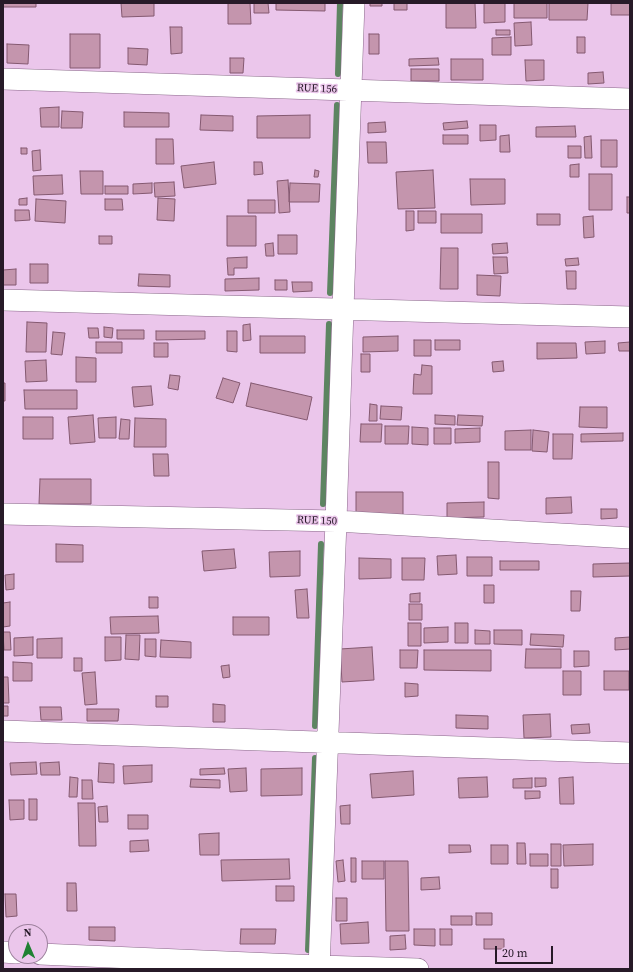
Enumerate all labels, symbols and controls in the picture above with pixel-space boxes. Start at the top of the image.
street label: RUE 156 [297,82,337,96]
street label: RUE 150 [297,514,337,528]
north arrow [8,924,48,964]
text: N [23,925,32,940]
scale bar [497,938,555,964]
text: 20 m [502,945,528,961]

